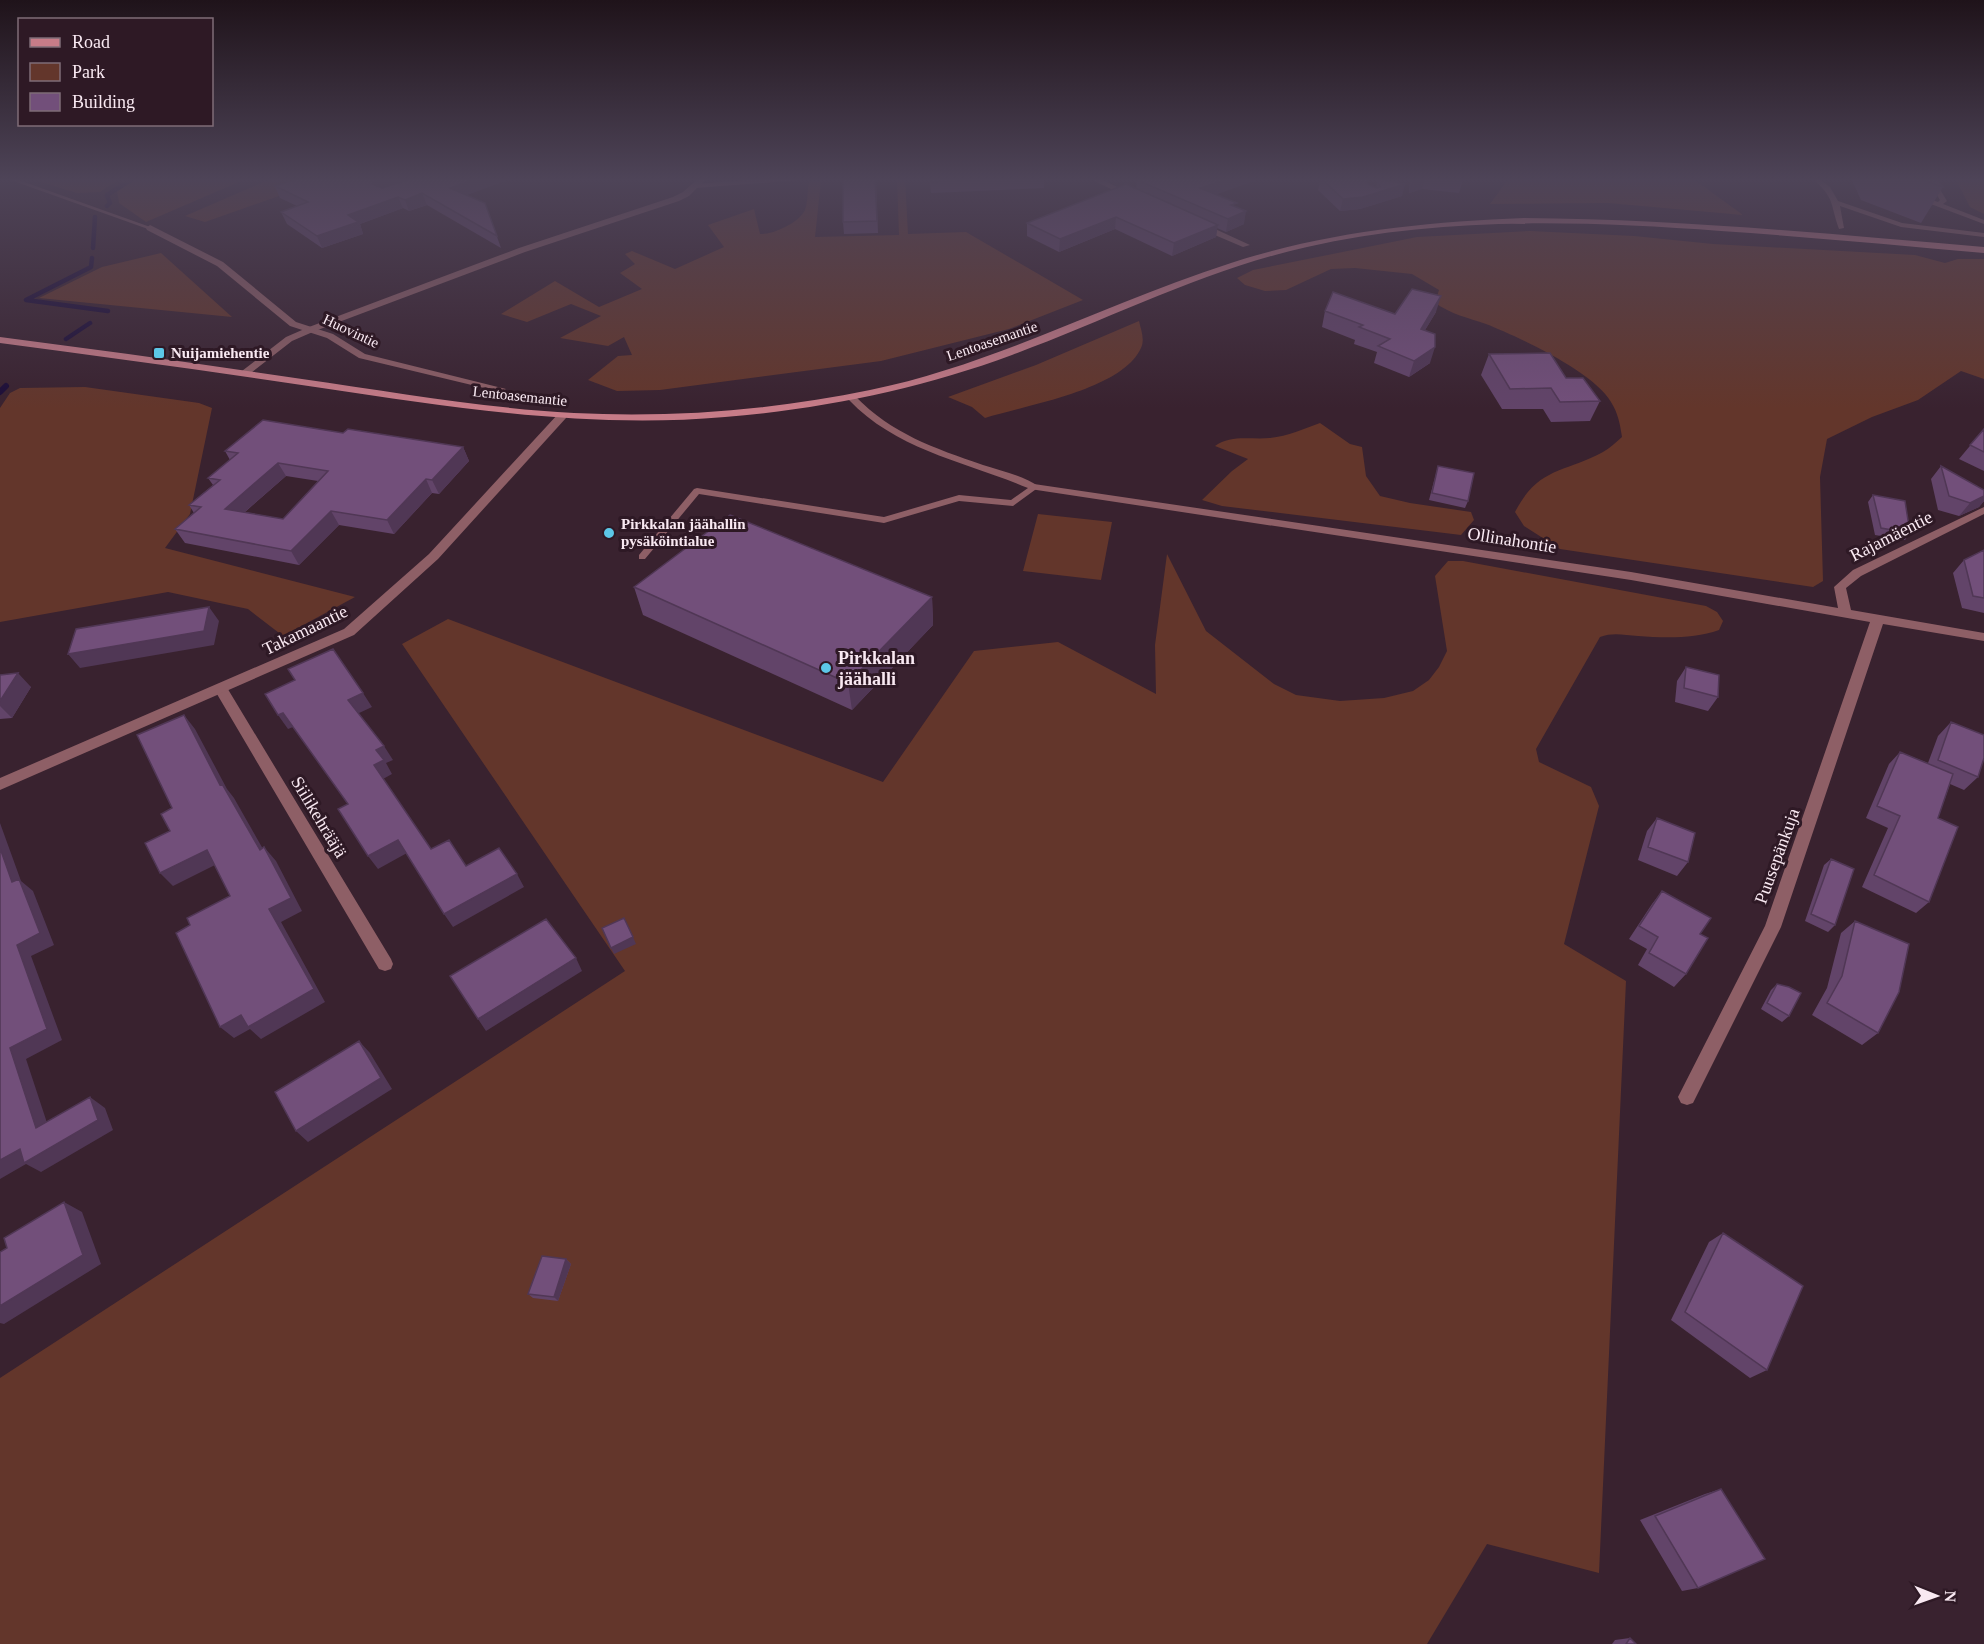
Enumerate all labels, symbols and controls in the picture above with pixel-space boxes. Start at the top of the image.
legend [18,18,213,126]
text: Road [72,32,110,52]
text: Park [72,62,105,82]
text: Building [72,92,135,112]
street label: Huovintie [320,311,382,351]
street label: Lentoasemantie [944,318,1040,364]
place label: Nuijamiehentie [171,345,270,361]
marker: Nuijamiehentie [152,346,166,360]
street label: Lentoasemantie [472,383,568,409]
street label: Rajamäentie [1846,507,1936,565]
place label: Pirkkalan jäähallin pysäköintialue [621,516,746,549]
street label: Ollinahontie [1466,523,1558,557]
marker: Pirkkalan jäähallin pysäköintialue [602,526,616,540]
street label: Takamaantie [259,601,351,659]
place label: Pirkkalan jäähalli [837,648,915,689]
marker: Pirkkalan jäähalli [819,661,833,675]
street label: Siilikehrääjä [287,773,351,861]
street label: Puusepänkuja [1751,806,1803,906]
north arrow [1906,1566,1966,1626]
text: N [1942,1590,1959,1603]

